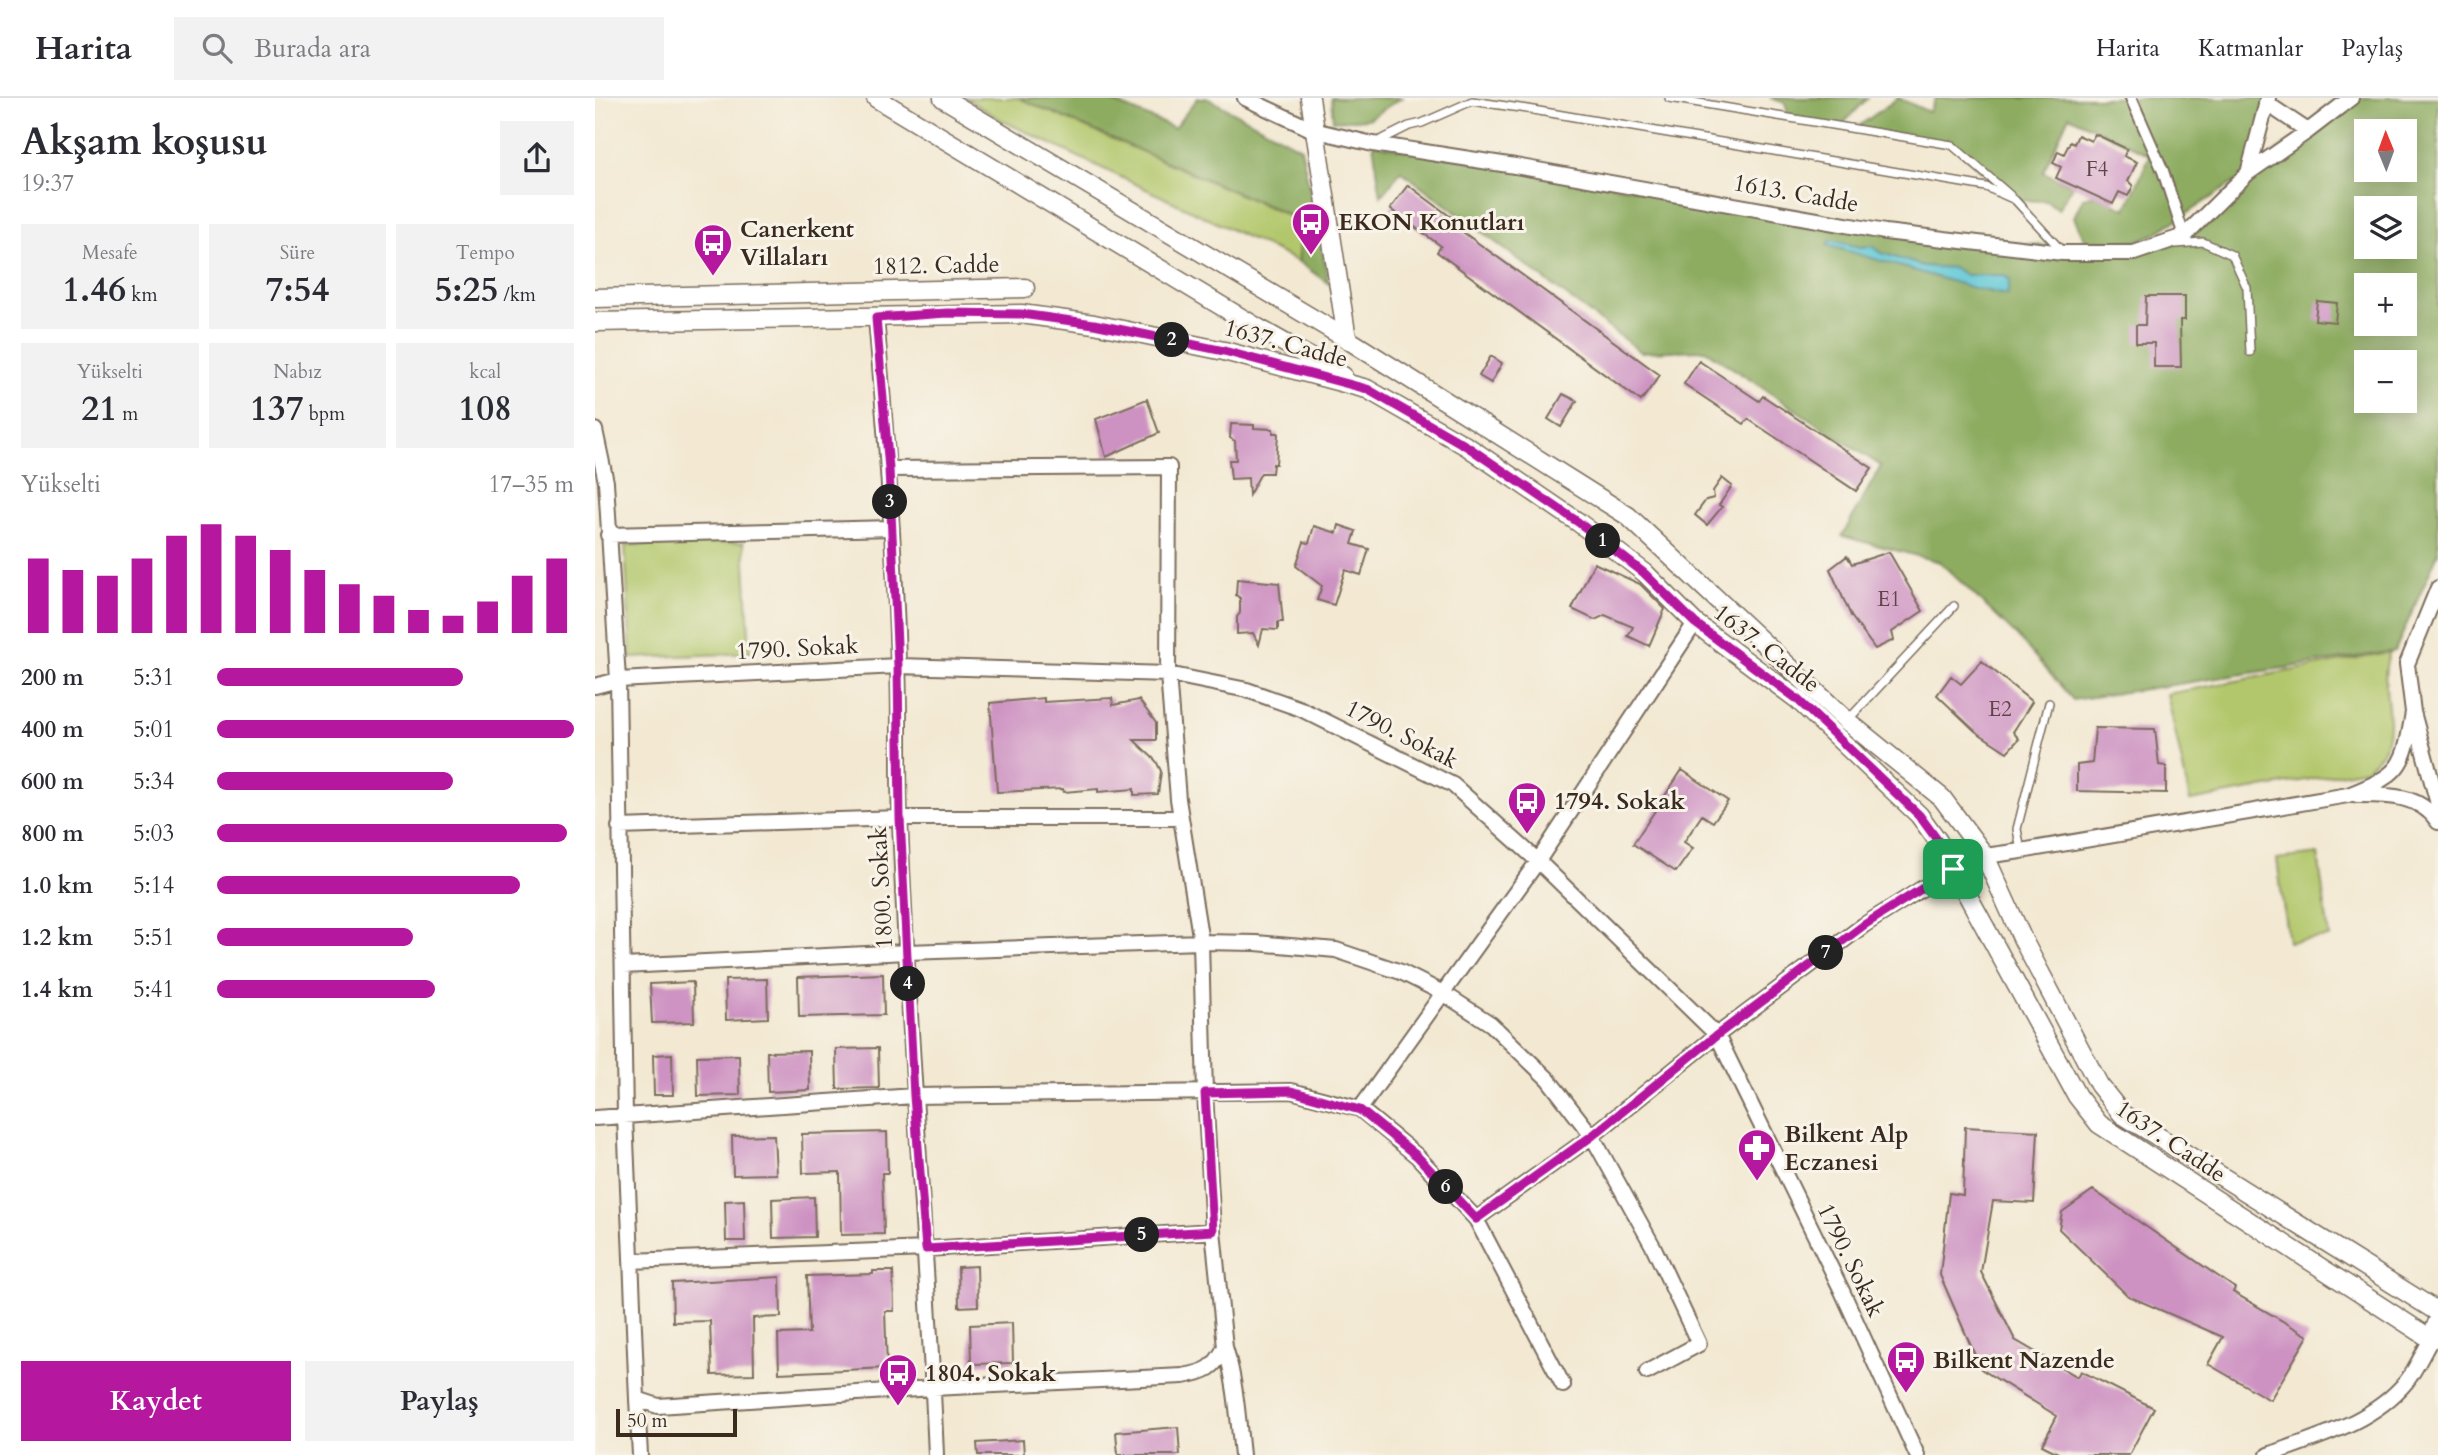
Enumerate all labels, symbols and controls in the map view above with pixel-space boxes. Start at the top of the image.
search box [174,17,664,80]
text: Harita [35,26,132,71]
icon: search [198,29,236,67]
text: Burada ara [254,31,371,66]
text: Harita [2096,32,2160,65]
text: Katmanlar [2198,32,2303,65]
text: Paylaş [2341,32,2403,65]
text: Akşam koşusu [21,116,268,168]
north arrow [2354,119,2417,182]
map controls [2354,119,2417,413]
button: share [500,121,574,195]
house number: F4 [2086,155,2109,184]
street label: 1613. Cadde [1731,166,1861,221]
text: 19:37 [21,168,74,199]
button: layers [2354,196,2417,259]
bus stop icon: EKON Konutları [1290,201,1332,256]
place label: EKON Konutları [1338,206,1525,239]
place label: Canerkent Villaları [740,213,854,274]
bus stop icon: Canerkent Villaları [692,222,734,277]
text: Mesafe [82,240,138,266]
text: Süre [280,240,315,266]
text: Tempo [456,240,515,266]
street label: 1812. Cadde [872,248,1000,283]
text: 1.46 [62,266,126,314]
text: 7:54 [266,266,329,314]
text: 5:25 [434,266,498,314]
button: + [2354,273,2417,336]
text: km [126,282,157,308]
text: /km [498,282,536,308]
street label: 1637. Cadde [1220,311,1351,376]
pin: 2 [1155,322,1189,358]
text: 2 [1167,326,1176,352]
button: − [2354,350,2417,413]
text: Yükselti [77,359,143,385]
text: Nabız [273,359,322,385]
text: kcal [469,359,501,385]
text: 21 [81,385,117,433]
text: 137 [250,385,304,433]
text: 108 [458,385,512,433]
text: m [117,401,138,427]
text: bpm [304,401,345,427]
text: Yükselti [21,469,101,500]
text: 17–35 m [489,469,574,500]
pin: 3 [873,484,907,520]
text: 3 [885,488,894,514]
pin: 1 [1585,524,1621,558]
text: 1 [1598,527,1607,553]
house number: E1 [1877,585,1901,614]
street label: 1637. Cadde [1707,596,1827,700]
street label: 1790. Sokak [735,629,859,668]
text: 200 m [21,662,84,693]
text: 5:31 [133,662,174,693]
street label: 1790. Sokak [1340,692,1464,777]
house number: E2 [1988,695,2012,724]
text: 400 m [21,714,84,745]
text: 5:01 [133,714,174,745]
text: 600 m [21,766,84,797]
text: 5:34 [133,766,174,797]
bus stop icon: 1794. Sokak [1506,780,1548,835]
place label: 1794. Sokak [1554,785,1685,818]
text: 800 m [21,818,84,849]
text: 5:03 [133,818,174,849]
street label: 1800. Sokak [862,826,901,950]
pin [1923,839,1983,899]
icon: arrive [1934,850,1972,888]
text: 1.0 km [21,870,93,901]
text: 5:14 [133,870,174,901]
text: 1.2 km [21,922,93,953]
text: 5:51 [133,922,174,953]
pin: 7 [1809,936,1843,970]
text: 7 [1821,939,1830,965]
pin: 4 [891,966,925,1001]
text: 4 [903,970,912,996]
text: 1.4 km [21,974,93,1005]
text: 5:41 [133,974,174,1005]
street label: 1637. Cadde [2109,1092,2233,1191]
place label: Bilkent Alp Eczanesi [1784,1118,1909,1179]
pharmacy icon: Bilkent Alp Eczanesi [1736,1127,1778,1182]
pin: 6 [1429,1170,1463,1204]
text: 6 [1441,1173,1450,1199]
street label: 1790. Sokak [1809,1198,1892,1323]
pin: 5 [1125,1218,1159,1252]
text: 5 [1137,1221,1146,1247]
bus stop icon: Bilkent Nazende [1885,1339,1927,1394]
place label: Bilkent Nazende [1933,1344,2115,1377]
bus stop icon: 1804. Sokak [877,1352,919,1407]
place label: 1804. Sokak [925,1357,1056,1390]
button: Kaydet [21,1361,291,1441]
button: Paylaş [305,1361,574,1441]
scale bar [616,1406,737,1438]
text: 50 m [627,1408,668,1434]

